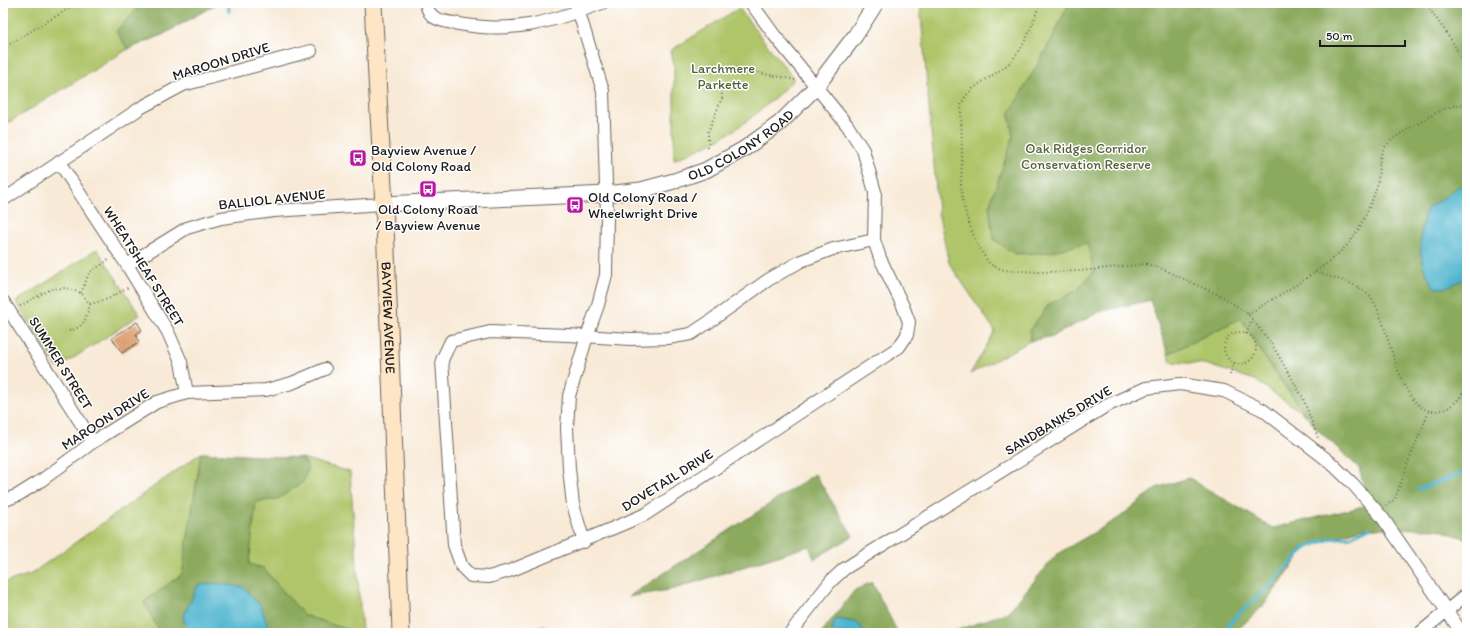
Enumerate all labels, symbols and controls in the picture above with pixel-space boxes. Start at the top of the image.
scale bar [1320,22,1405,48]
text: 50 m [1326,29,1352,43]
street label: MAROON DRIVE [171,39,272,84]
park label: Larchmere Parkette [691,60,755,93]
street label: OLD COLONY ROAD [686,106,798,185]
park label: Oak Ridges Corridor Conservation Reserve [1021,140,1151,173]
place label: Bayview Avenue / Old Colony Road [371,142,476,175]
bus stop icon: Bayview Avenue / Old Colony Road [348,148,368,168]
bus stop icon: Old Colony Road / Bayview Avenue [418,179,438,199]
street label: BALLIOL AVENUE [218,185,327,214]
place label: Old Colony Road / Wheelwright Drive [588,189,698,222]
bus stop icon: Old Colony Road / Wheelwright Drive [565,195,585,215]
place label: Old Colony Road / Bayview Avenue [375,201,481,234]
street label: WHEATSHEAF STREET [100,203,188,330]
street label: BAYVIEW AVENUE [377,261,399,374]
street label: SUMMER STREET [25,314,96,413]
street label: SANDBANKS DRIVE [1002,382,1115,459]
street label: MAROON DRIVE [58,385,152,454]
street label: DOVETAIL DRIVE [618,445,716,515]

